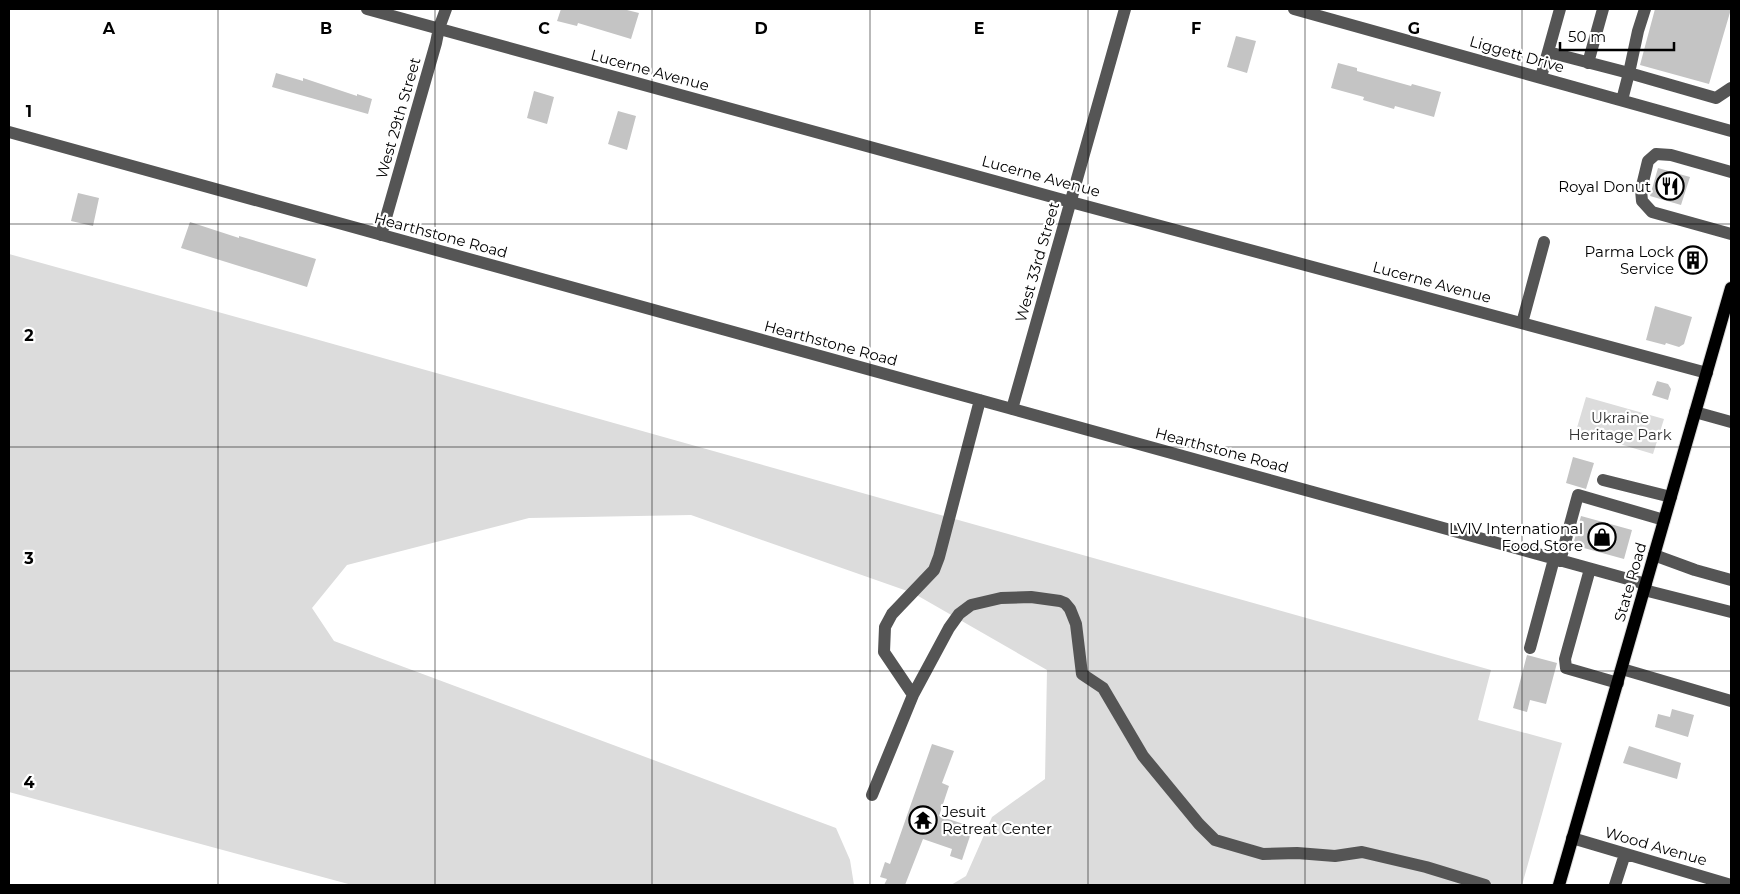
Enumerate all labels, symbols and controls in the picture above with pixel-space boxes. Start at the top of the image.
text: A [102,19,116,38]
text: B [320,19,332,38]
text: C [538,19,550,38]
text: D [754,19,768,38]
text: E [974,19,984,38]
text: F [1191,19,1201,38]
text: G [1408,19,1420,38]
scale bar [1560,20,1674,52]
text: 50 m [1568,27,1606,46]
street label: Liggett Drive [1467,31,1567,77]
street label: Lucerne Avenue [589,45,711,95]
street label: West 29th Street [372,55,424,181]
text: 1 [26,102,32,121]
street label: Lucerne Avenue [980,151,1102,201]
restaurant icon: Royal Donut [1655,171,1685,201]
place label: Royal Donut [1558,177,1651,196]
street label: West 33rd Street [1011,200,1063,324]
street label: Hearthstone Road [372,208,510,262]
place label: Parma Lock Service [1585,242,1674,278]
building icon: Parma Lock Service [1678,245,1708,275]
street label: Lucerne Avenue [1371,257,1493,307]
street label: Hearthstone Road [762,316,900,370]
text: 2 [24,326,34,345]
park label: Ukraine Heritage Park [1568,408,1672,444]
street label: Hearthstone Road [1153,423,1291,477]
place label: LVIV International Food Store [1449,519,1583,555]
shop icon: LVIV International Food Store [1587,522,1617,552]
street label: State Road [1610,540,1650,624]
text: 3 [23,549,34,568]
text: 4 [23,773,35,792]
place label: Jesuit Retreat Center [941,802,1052,838]
temple icon: Jesuit Retreat Center [908,805,938,835]
street label: Wood Avenue [1603,822,1709,870]

